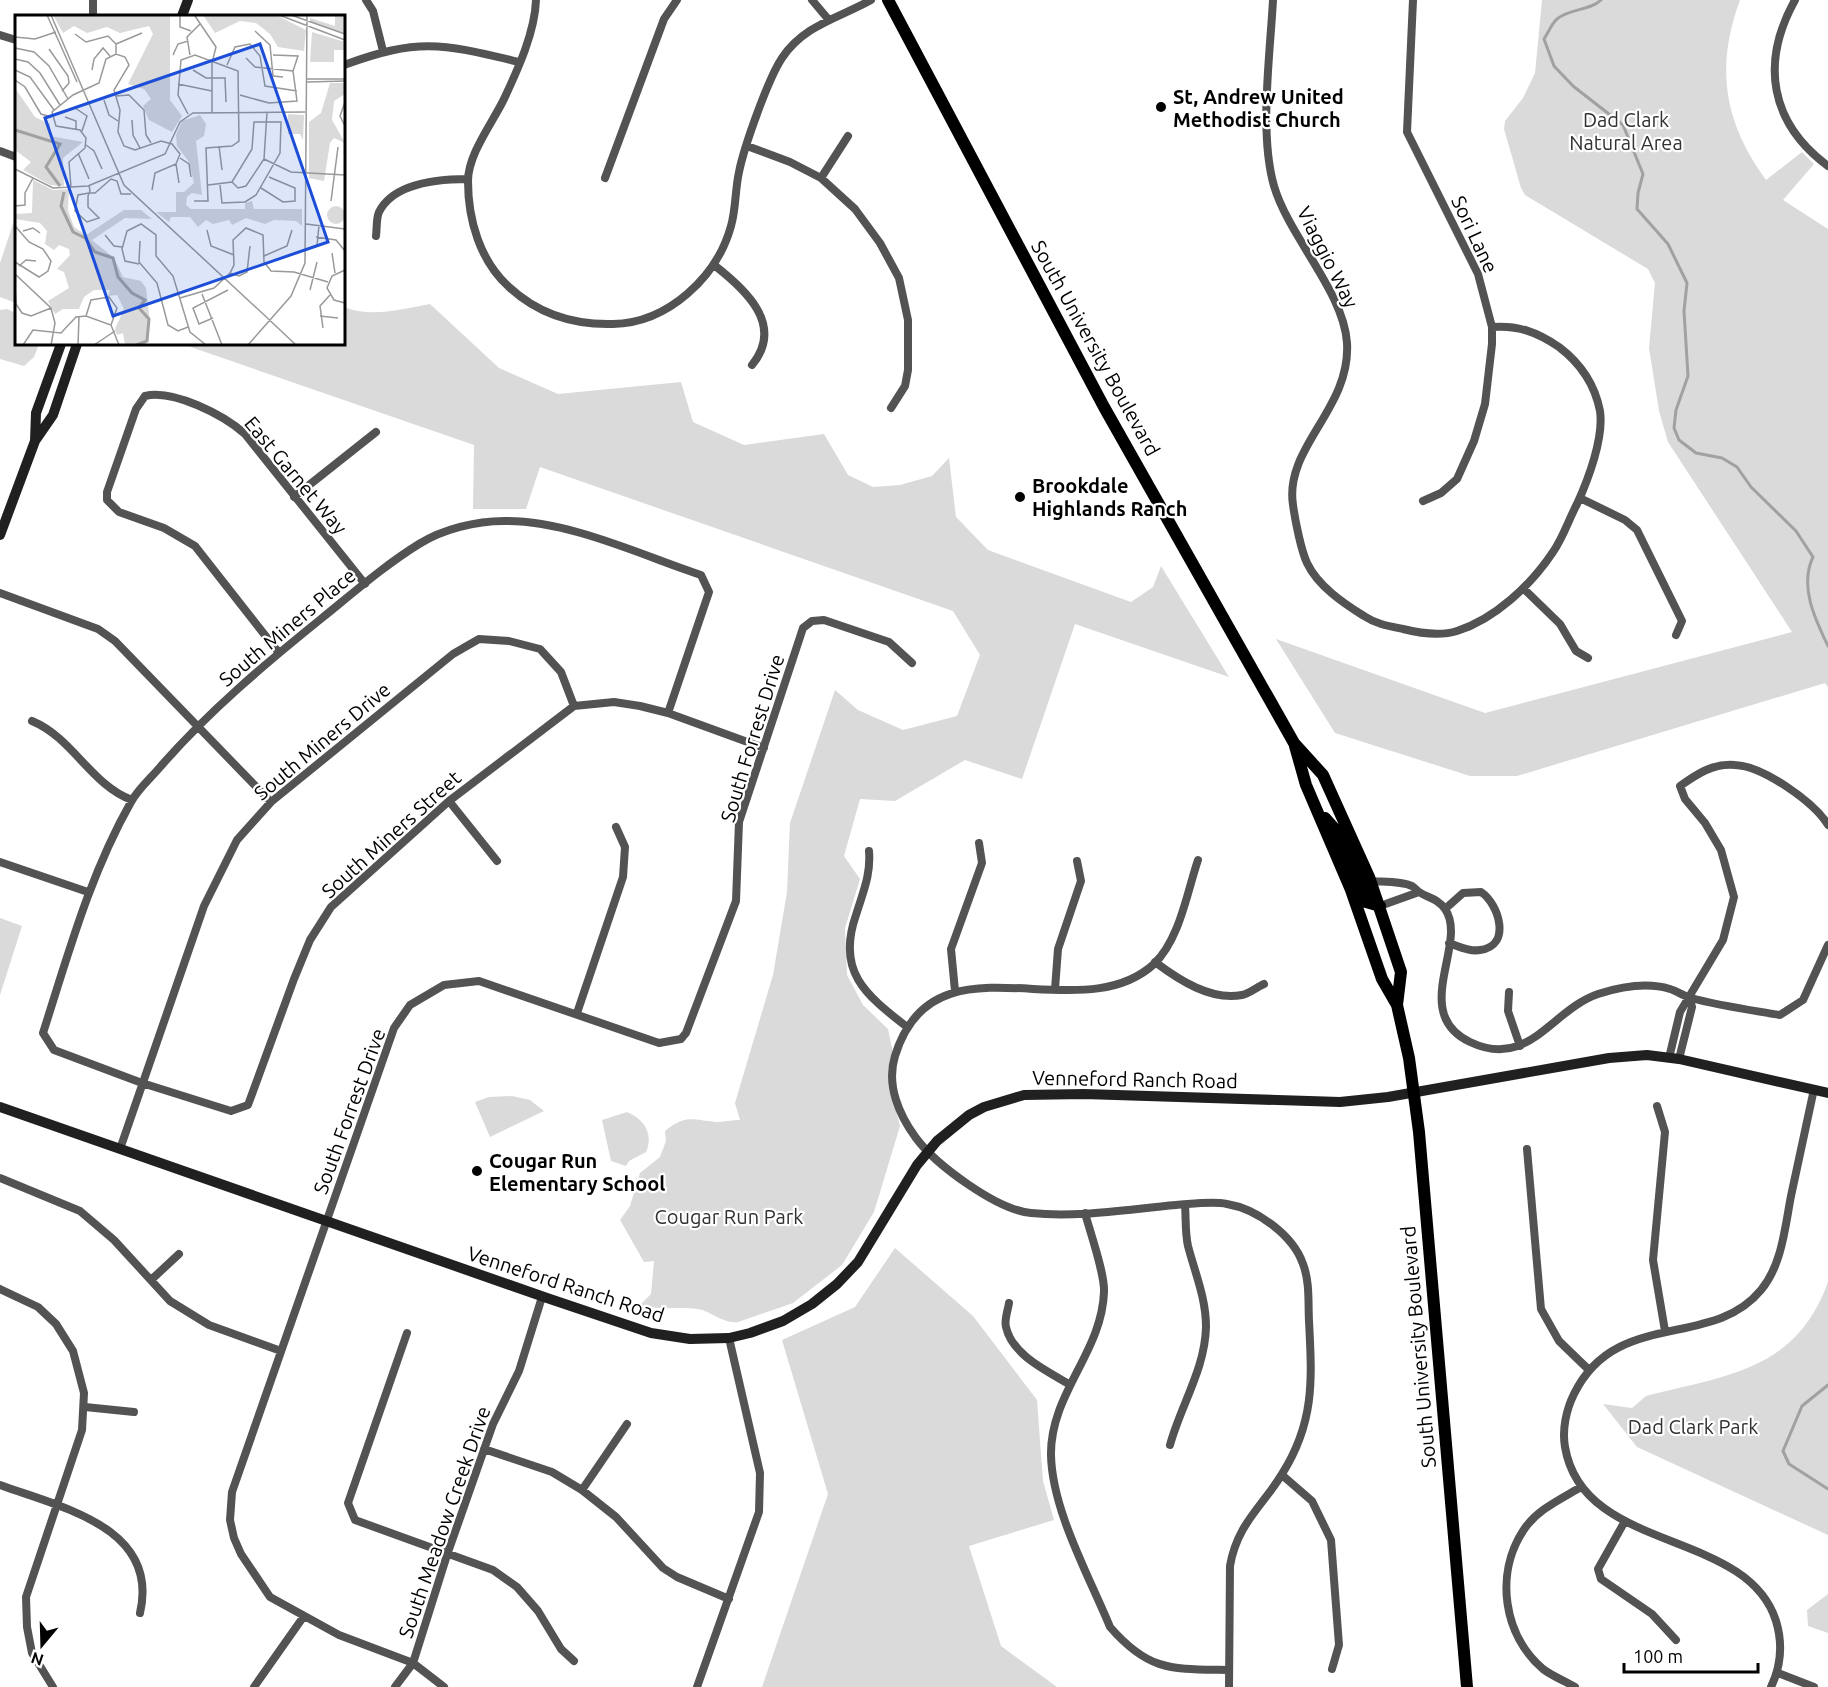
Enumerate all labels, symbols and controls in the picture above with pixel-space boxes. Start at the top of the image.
inset map [15,15,345,345]
place label: St, Andrew United Methodist Church [1173,85,1344,131]
marker: St, Andrew United Methodist Church [1154,100,1168,114]
park label: Dad Clark Natural Area [1569,108,1683,154]
street label: Sori Lane [1447,192,1503,276]
street label: Viaggio Way [1293,202,1364,312]
street label: South University Boulevard [1027,236,1165,460]
street label: East Garnet Way [240,411,352,539]
place label: Brookdale Highlands Ranch [1032,474,1187,520]
marker: Brookdale Highlands Ranch [1013,490,1027,504]
street label: South Miners Place [214,563,360,691]
street label: South Forrest Drive [716,651,788,825]
street label: South Miners Drive [249,677,395,805]
street label: South Miners Street [317,766,465,902]
street label: South Forrest Drive [308,1025,390,1197]
street label: Venneford Ranch Road [1032,1066,1238,1092]
place label: Cougar Run Elementary School [489,1149,665,1195]
marker: Cougar Run Elementary School [470,1164,484,1178]
park label: Cougar Run Park [655,1205,803,1228]
street label: South University Boulevard [1396,1225,1440,1469]
street label: Venneford Ranch Road [465,1241,667,1327]
street label: South Meadow Creek Drive [393,1403,495,1641]
park label: Dad Clark Park [1628,1415,1758,1438]
north arrow [12,1615,72,1675]
scale bar [1624,1636,1758,1674]
text: 100 m [1633,1646,1683,1666]
text: N [29,1649,46,1670]

